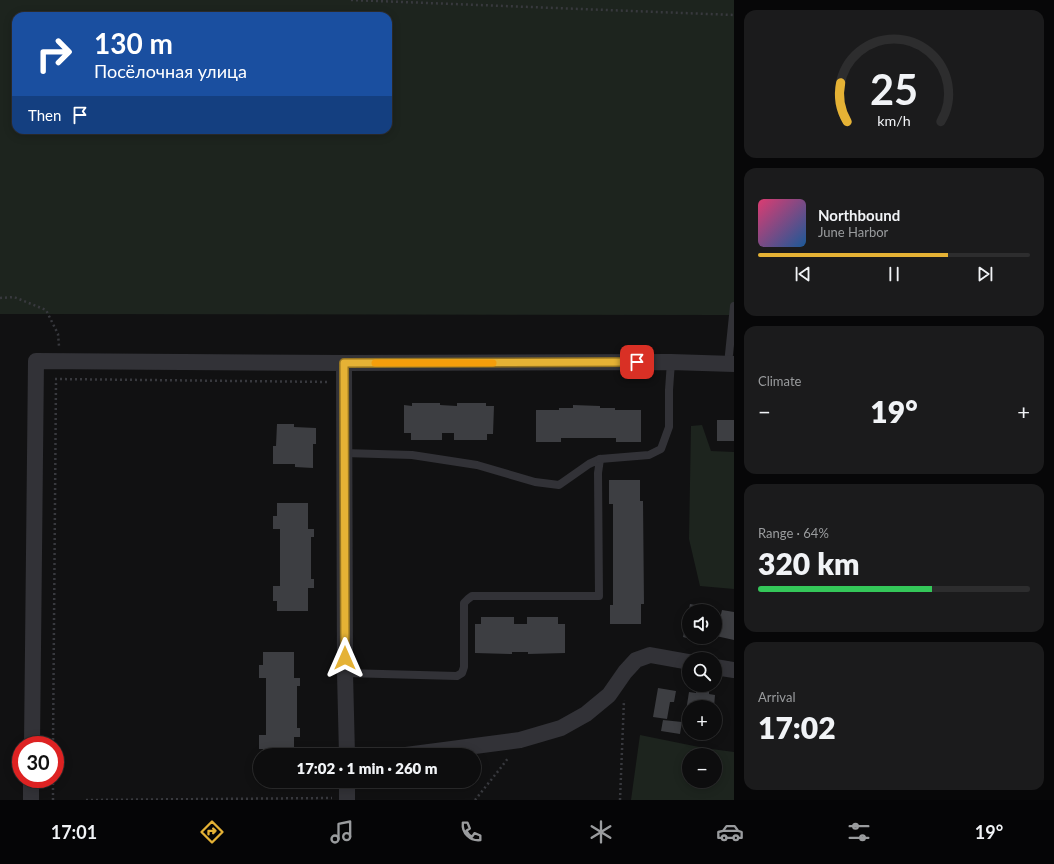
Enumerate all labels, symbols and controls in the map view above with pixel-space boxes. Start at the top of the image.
text: 130 m [94,26,173,60]
icon: right [28,28,80,80]
text: Посёлочная улица [94,60,247,82]
text: 25 [870,64,918,114]
icon: arrive [69,104,91,126]
text: Then [28,106,61,124]
text: km/h [877,112,911,129]
text: Northbound [818,206,900,224]
text: June Harbor [818,224,888,240]
icon: previous [792,263,814,285]
icon: pause [883,263,905,285]
icon: next [974,263,996,285]
pin [620,345,654,379]
icon: arrive [626,351,648,373]
text: Climate [758,373,801,389]
text: 19° [870,393,918,429]
text: − [758,398,771,425]
text: + [1017,398,1030,425]
text: Range · 64% [758,525,829,541]
text: 320 km [758,545,859,581]
map controls [682,604,722,788]
button: sound [682,604,722,644]
position arrow [324,637,366,679]
button: search [682,652,722,692]
text: Arrival [758,689,795,705]
button: + [682,700,722,740]
text: 17:02 [758,709,836,745]
speed limit sign: 30 [12,736,64,788]
button: − [682,748,722,788]
text: 17:02 · 1 min · 260 m [296,759,438,777]
icon: directions [198,818,226,846]
icon: music [328,818,356,846]
icon: phone [457,818,485,846]
icon: climate [587,818,615,846]
icon: car [716,818,744,846]
icon: filters [845,818,873,846]
text: 17:01 [51,821,97,843]
text: 19° [975,821,1003,843]

